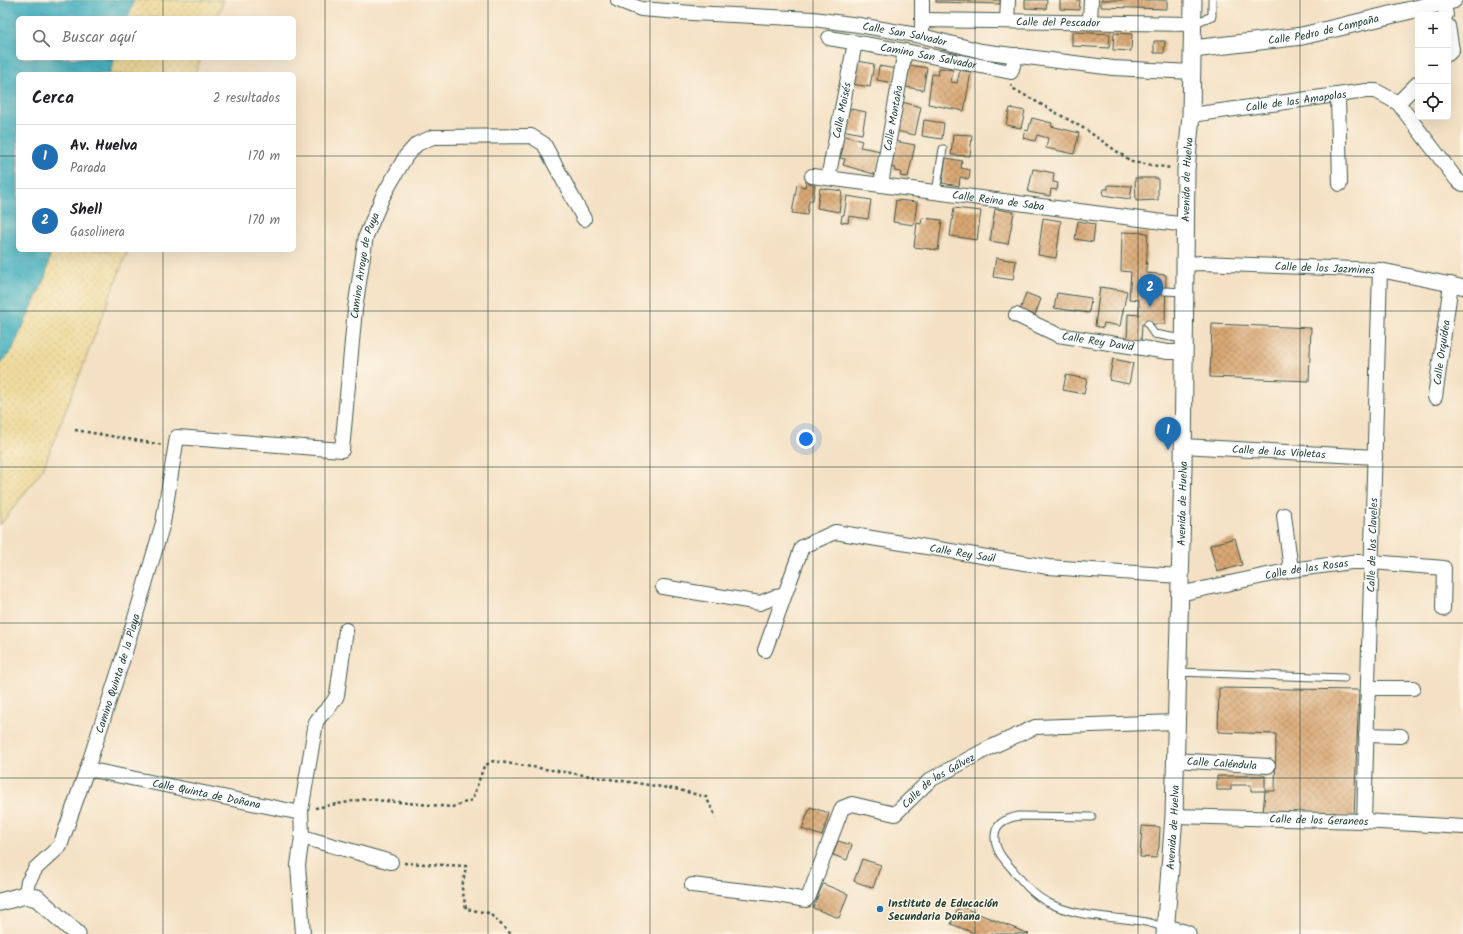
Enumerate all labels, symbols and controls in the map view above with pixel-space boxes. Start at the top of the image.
street label: Calle Pedro de Campaña [1267,10,1381,50]
map controls [1415,12,1451,120]
button: + [1415,12,1451,48]
street label: Calle del Pescador [1016,13,1101,33]
search box [16,16,296,60]
street label: Calle San Salvador [861,18,950,52]
text: Buscar aquí [62,26,135,50]
icon: search [30,27,52,49]
street label: Camino San Salvador [879,39,979,75]
button: − [1415,48,1451,84]
street label: Calle Moisés [828,80,857,140]
street label: Calle Montaña [879,84,909,153]
button: locate [1415,84,1451,120]
text: Cerca [32,85,74,112]
street label: Calle de las Amapolas [1244,86,1348,117]
text: 2 resultados [213,88,280,109]
text: Av. Huelva [70,134,137,158]
street label: Avenida de Huelva [1177,136,1199,222]
text: 1 [43,146,47,167]
text: 170 m [248,146,280,167]
text: Parada [70,158,106,179]
street label: Calle Reina de Saba [951,186,1045,216]
text: Shell [70,198,102,222]
text: 2 [41,210,49,231]
text: 170 m [248,210,280,231]
street label: Camino Arroyo de Puya [346,210,385,319]
text: Gasolinera [70,222,125,243]
street label: Calle de los Jazmines [1274,258,1376,280]
pin: 2 [1137,274,1163,307]
street label: Calle Orquídea [1429,319,1456,386]
street label: Calle Rey David [1061,328,1136,357]
pin: 1 [1155,417,1181,450]
your location [796,429,816,449]
street label: Calle de las Violetas [1232,441,1326,464]
street label: Avenida de Huelva [1173,461,1193,546]
street label: Calle de los Claveles [1363,497,1383,593]
street label: Calle Rey Saúl [928,540,997,568]
street label: Calle de las Rosas [1263,554,1350,585]
street label: Camino Quinta de la Playa [91,612,146,736]
street label: Calle de los Gálvez [898,749,979,813]
street label: Calle Caléndula [1186,753,1258,775]
street label: Calle Quinta de Doñana [150,775,262,814]
street label: Avenida de Huelva [1162,785,1185,870]
street label: Calle de los Geraneos [1269,811,1369,831]
place label: Instituto de Educación Secundaria Doñana [888,895,998,926]
marker: Instituto de Educación Secundaria Doñana [875,904,885,914]

